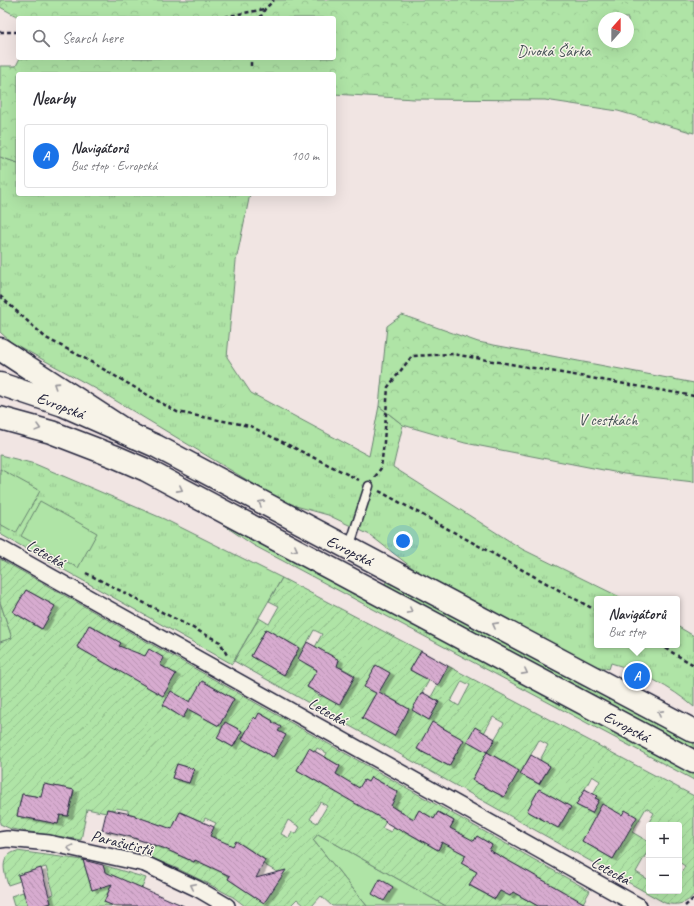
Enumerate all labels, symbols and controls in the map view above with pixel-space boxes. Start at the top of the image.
north arrow [598,12,634,48]
search box [16,16,336,60]
icon: search [30,27,52,49]
text: Search here [62,29,123,48]
park label: Divoká Šárka [517,41,592,61]
text: Nearby [32,88,75,109]
text: Navigátorů [71,139,128,158]
text: A [43,148,49,164]
text: 100 m [291,148,319,164]
text: Bus stop · Evropská [71,158,157,174]
one-way arrow [53,383,60,390]
street label: Evropská [34,388,89,425]
park label: V cestkách [578,410,638,430]
one-way arrow [34,423,41,432]
one-way arrow [176,484,184,491]
one-way arrow [258,500,266,507]
street label: Evropská [323,531,378,572]
your location [393,531,413,551]
street label: Letecká [23,535,70,574]
one-way arrow [291,545,298,552]
popup [594,596,680,648]
text: Navigátorů [609,605,665,624]
one-way arrow [406,606,413,613]
one-way arrow [492,623,500,630]
text: Bus stop [609,624,646,640]
pin: A [624,661,650,691]
one-way arrow [520,667,528,675]
street label: Letecká [305,693,352,732]
street label: Evropská [600,706,655,748]
one-way arrow [656,710,664,718]
map controls [646,822,682,894]
button: + [646,822,682,858]
street label: Parašutistů [89,826,155,860]
one-way arrow [67,844,73,852]
street label: Letecká [588,852,635,891]
button: − [646,858,682,894]
one-way arrow [190,883,198,891]

